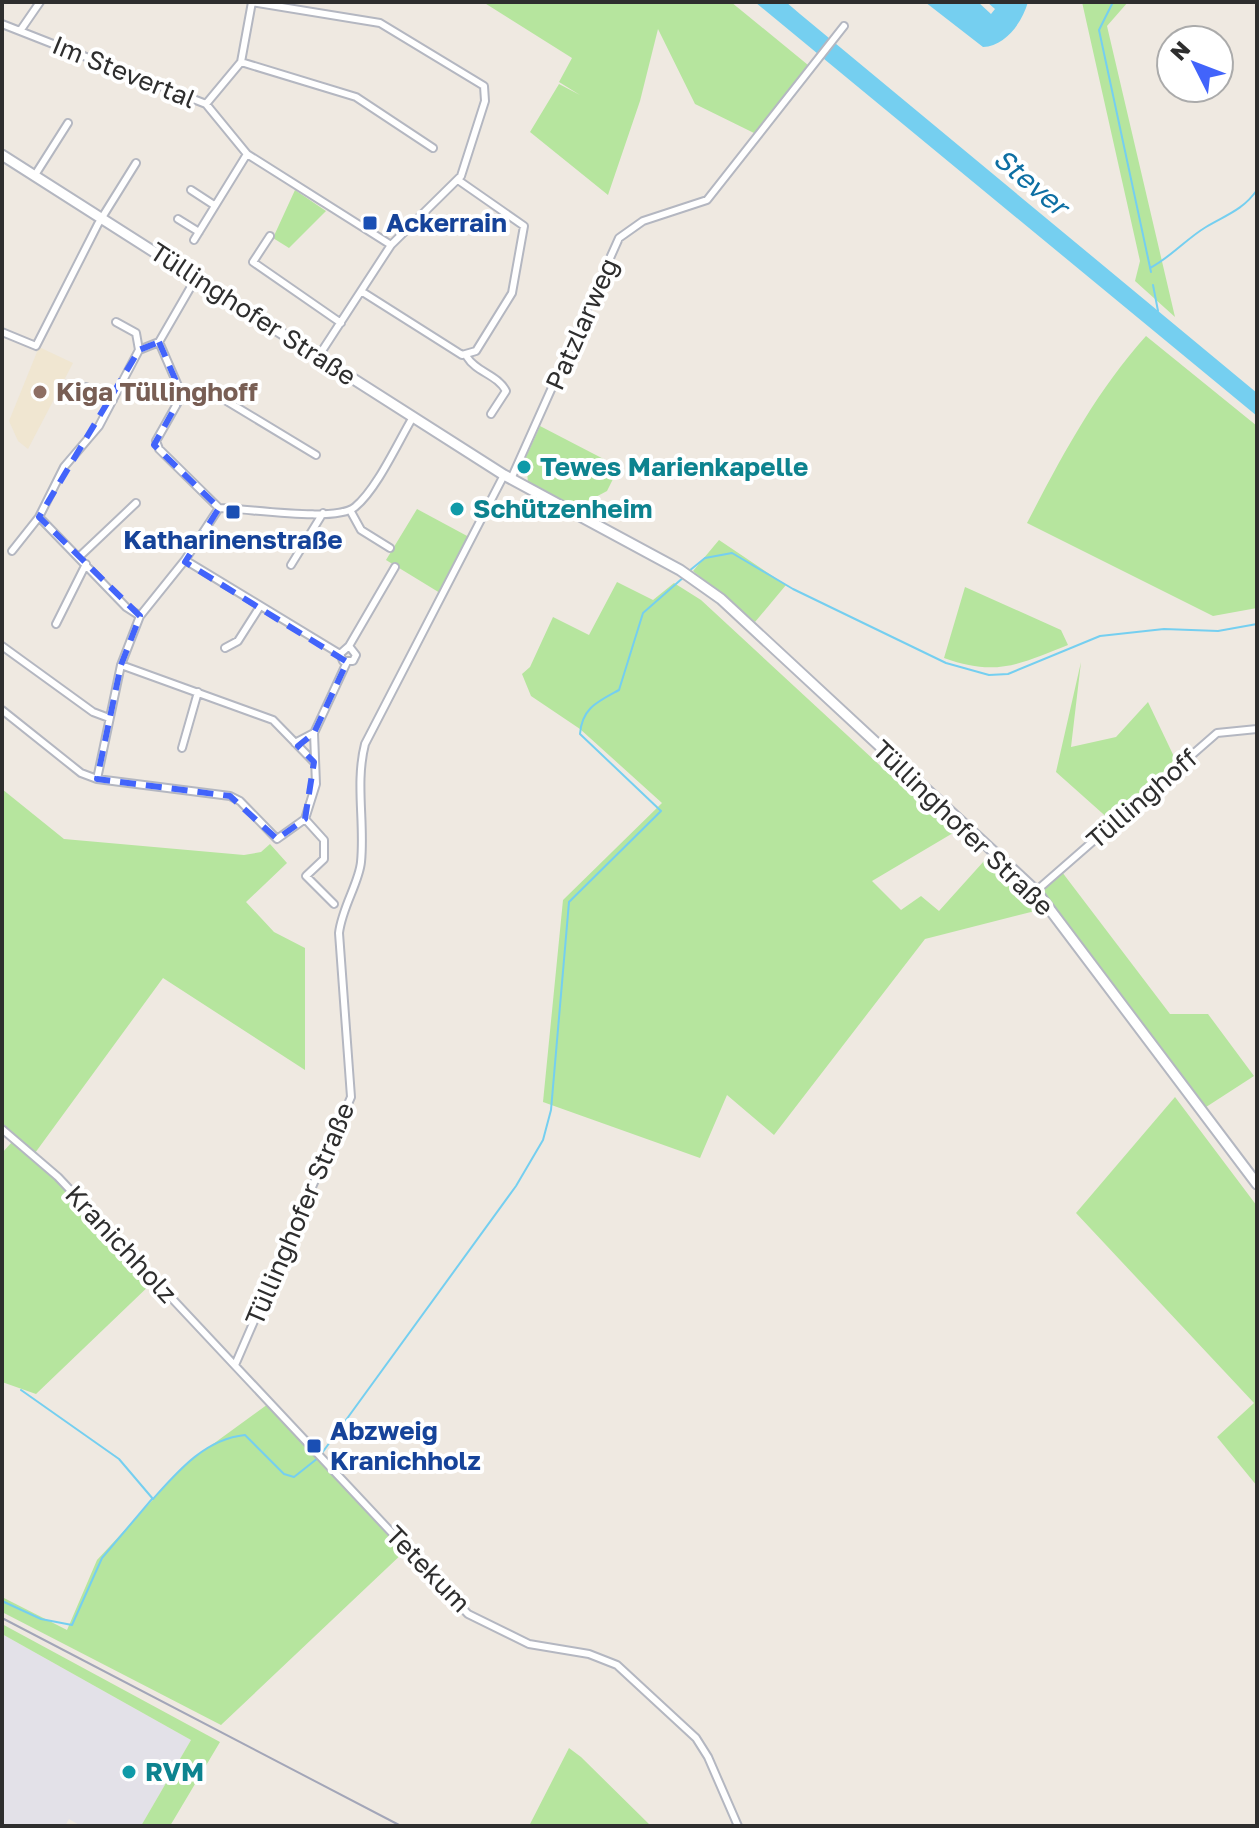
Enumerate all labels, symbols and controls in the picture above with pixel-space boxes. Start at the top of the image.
north arrow [1155,24,1235,104]
street label: Im Stevertal [48,29,200,114]
text: N [1164,35,1195,66]
water label: Stever [988,141,1078,225]
place label: Ackerrain [386,207,507,238]
marker: Ackerrain [361,214,379,232]
street label: Tüllinghofer Straße [145,235,362,392]
street label: Patzlarweg [539,253,624,394]
place label: Kiga Tüllinghoff [56,376,258,407]
marker: Kiga Tüllinghoff [31,383,49,401]
place label: Tewes Marienkapelle [540,451,808,482]
marker: Tewes Marienkapelle [515,458,533,476]
place label: Schützenheim [473,493,653,524]
marker: Schützenheim [448,500,466,518]
marker: Katharinenstraße [224,503,242,521]
place label: Katharinenstraße [123,524,343,555]
street label: Tüllinghofer Straße [867,733,1060,922]
street label: Tüllinghoff [1080,742,1203,855]
street label: Tüllinghofer Straße [239,1098,361,1330]
street label: Kranichholz [59,1179,184,1309]
place label: Abzweig Kranichholz [330,1415,481,1476]
marker: Abzweig Kranichholz [305,1437,323,1455]
street label: Tetekum [380,1519,477,1618]
place label: RVM [145,1756,204,1787]
marker: RVM [120,1763,138,1781]

